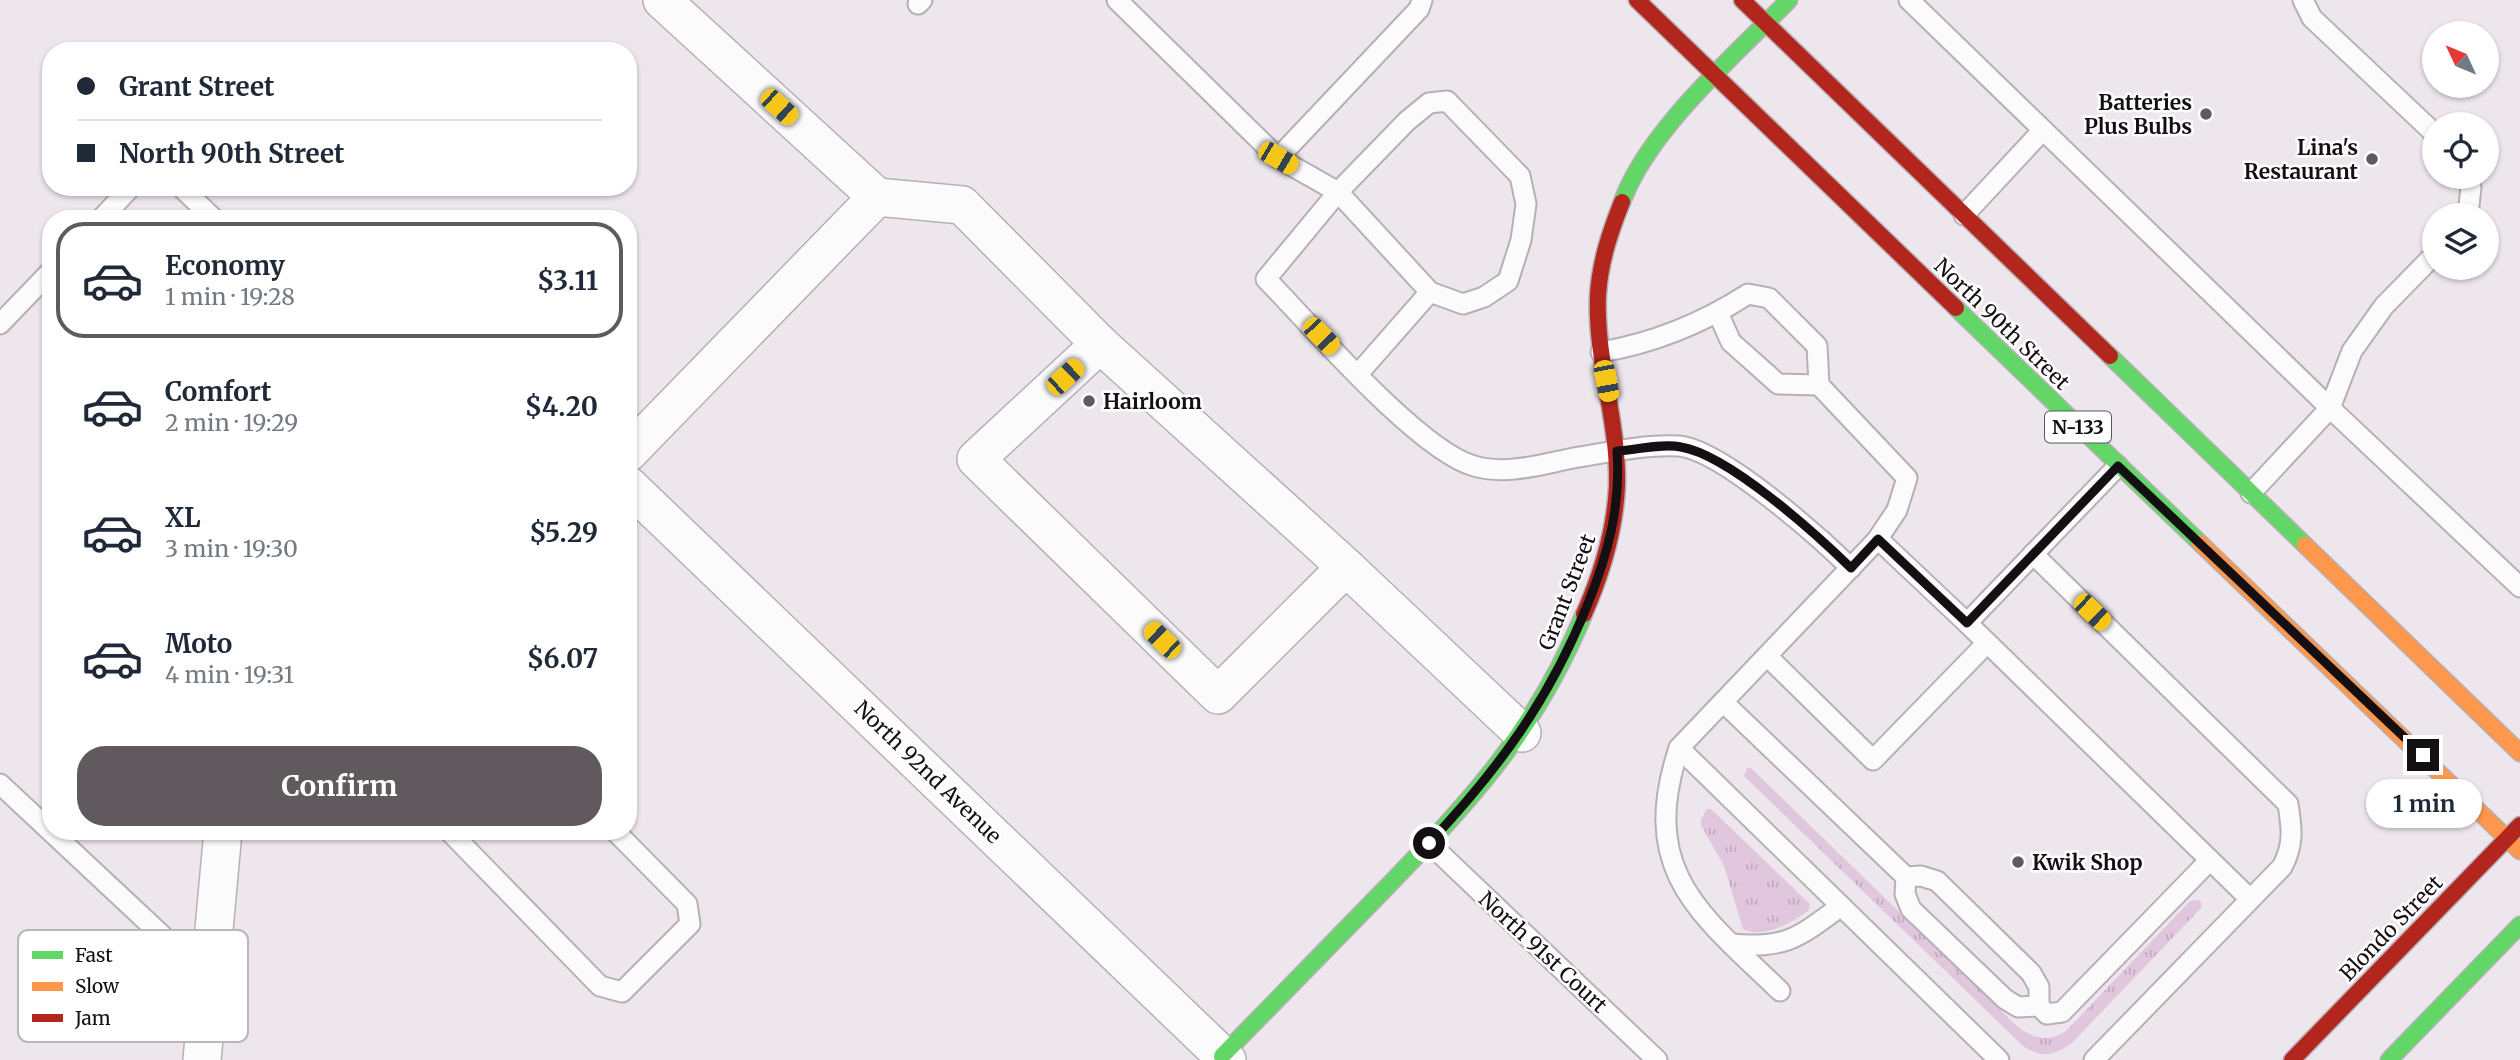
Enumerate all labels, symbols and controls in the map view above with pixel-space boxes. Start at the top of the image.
north arrow [2422,21,2499,98]
map controls [2422,21,2499,280]
text: Grant Street [119,70,274,103]
car [757,85,802,129]
place label: Batteries Plus Bulbs [2084,89,2192,140]
marker: Batteries Plus Bulbs [2198,106,2214,122]
button: locate [2422,112,2499,189]
place label: Lina's Restaurant [2244,134,2359,185]
text: North 90th Street [119,137,344,170]
car [1255,138,1302,178]
marker: Lina's Restaurant [2364,151,2380,167]
button: layers [2422,203,2499,280]
icon: car [81,249,144,312]
text: Economy [165,249,285,282]
street label: North 90th Street [1929,252,2075,396]
text: $3.11 [537,264,598,297]
text: 1 min · 19:28 [165,282,295,311]
car [1299,314,1344,358]
car [1043,355,1088,399]
car [1592,358,1621,404]
icon: car [81,375,144,438]
text: Comfort [165,375,271,408]
place label: Hairloom [1103,388,1202,415]
text: $4.20 [525,390,598,423]
marker: Hairloom [1081,393,1097,409]
text: 2 min · 19:29 [165,408,298,437]
road number: N-133 [2045,412,2111,442]
icon: car [81,501,144,564]
text: XL [165,501,201,534]
text: $5.29 [529,516,598,549]
street label: Grant Street [1533,530,1601,654]
text: 3 min · 19:30 [165,534,298,563]
car [2070,590,2115,634]
car [1140,618,1185,662]
icon: car [81,627,144,690]
text: Moto [165,627,232,660]
text: $6.07 [527,642,598,675]
text: 4 min · 19:31 [165,660,294,689]
street label: North 92nd Avenue [849,695,1007,849]
route end [2407,739,2439,771]
button: Confirm [77,746,602,826]
callout: 1 min [2365,780,2481,828]
text: 1 min [2393,789,2455,818]
route start [1413,827,1445,859]
place label: Kwik Shop [2032,849,2143,876]
marker: Kwik Shop [2010,854,2026,870]
street label: Blondo Street [2334,869,2448,987]
street label: North 91st Court [1473,886,1613,1018]
legend [18,930,248,1042]
text: Fast [75,943,113,967]
text: Slow [75,974,120,998]
text: Jam [74,1006,111,1030]

